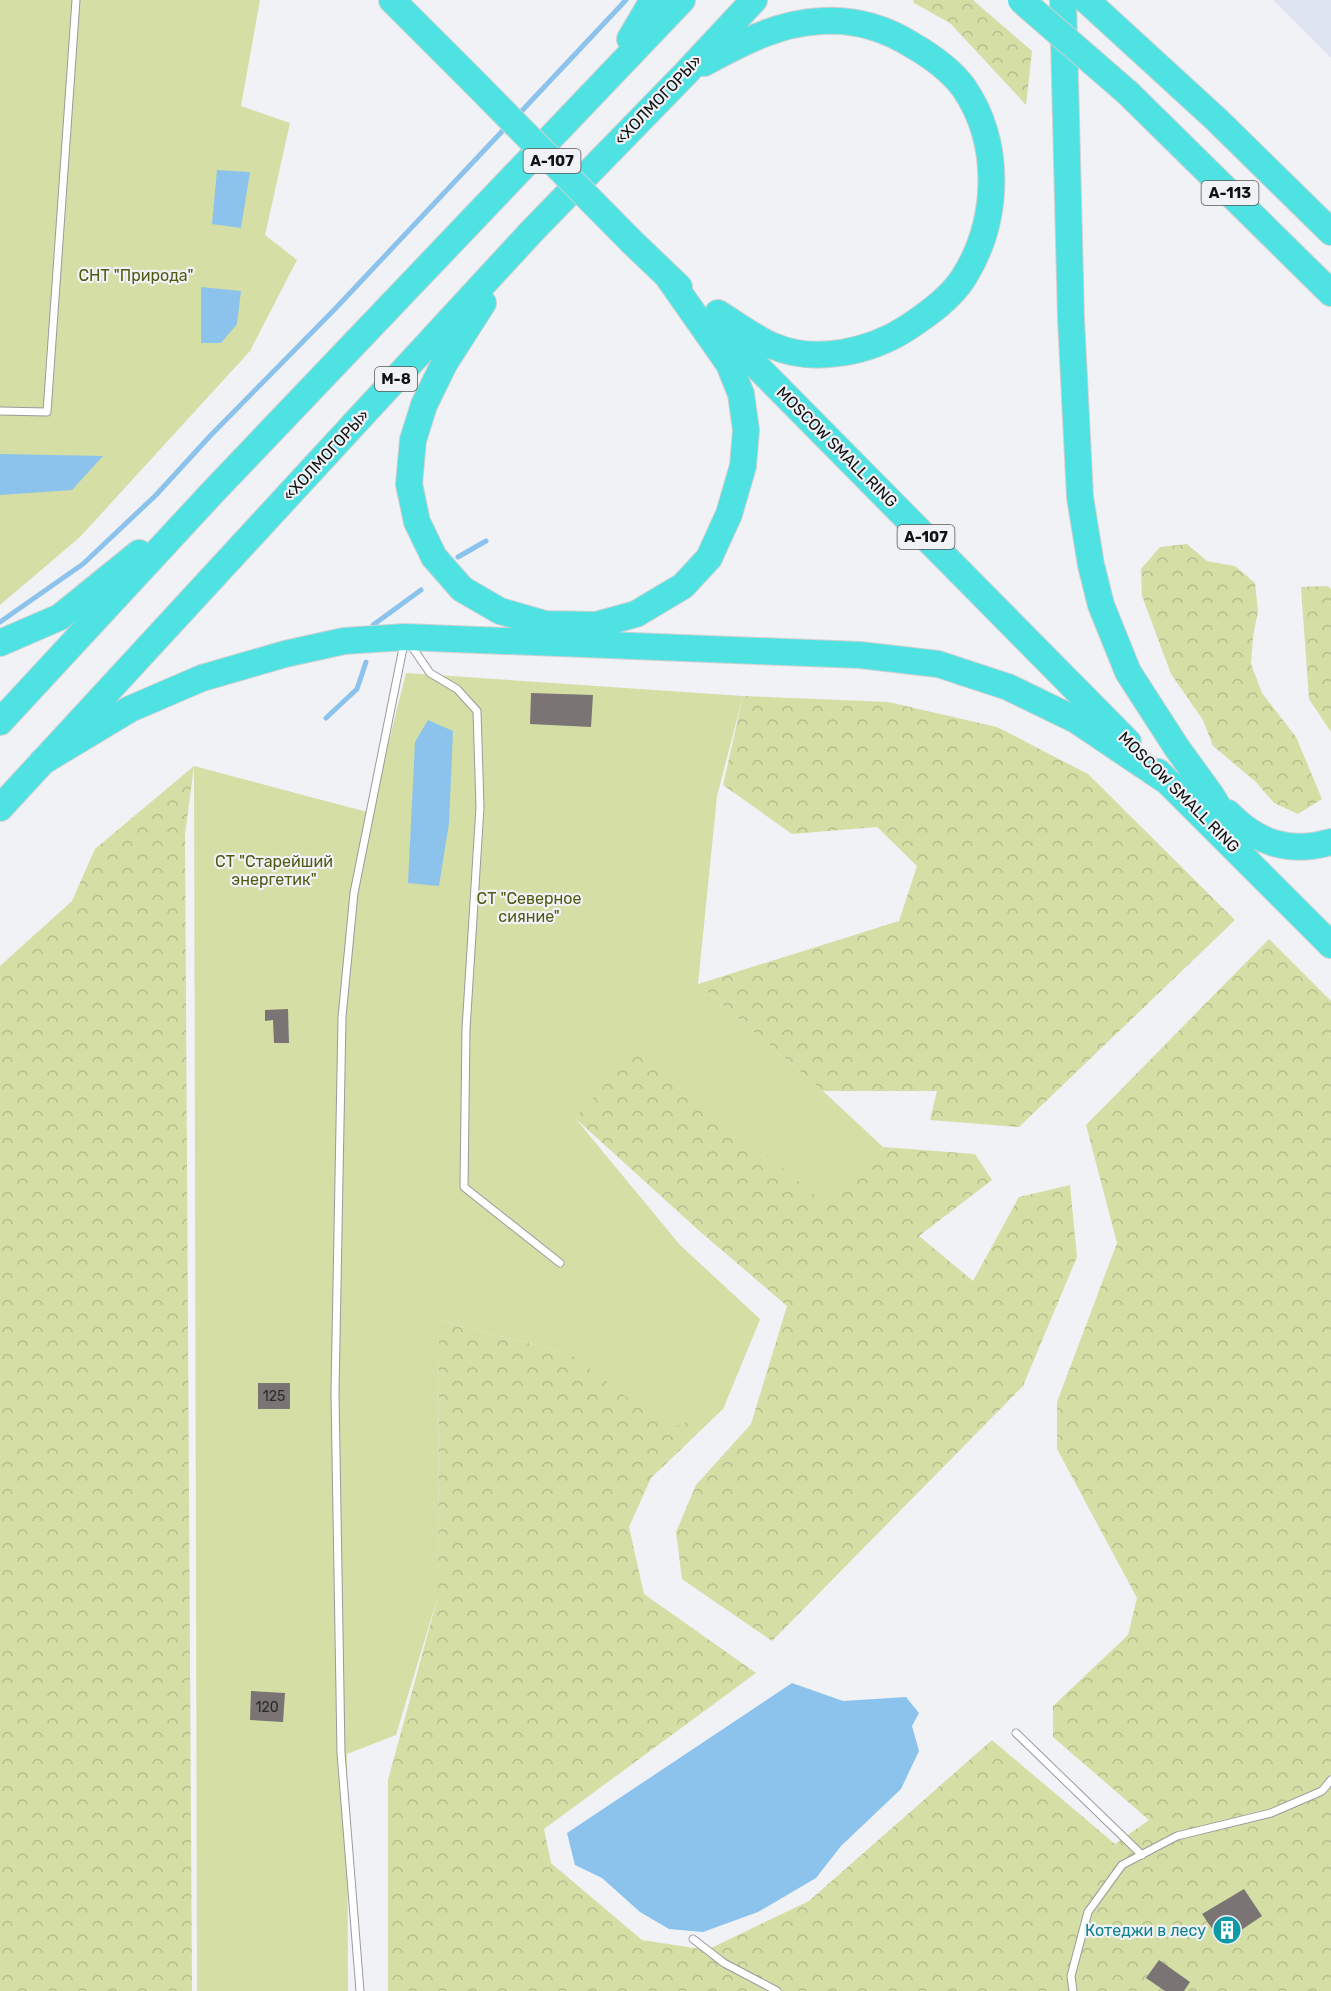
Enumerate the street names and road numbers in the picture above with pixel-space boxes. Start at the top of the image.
street label: «ХОЛМОГОРЫ» [610,51,706,149]
road number: А-107 [524,149,580,173]
road number: А-113 [1202,181,1258,205]
road number: М-8 [375,367,417,391]
street label: MOSCOW SMALL RING [773,383,901,511]
street label: «ХОЛМОГОРЫ» [279,405,373,504]
road number: А-107 [898,525,954,549]
street label: MOSCOW SMALL RING [1115,728,1243,856]

